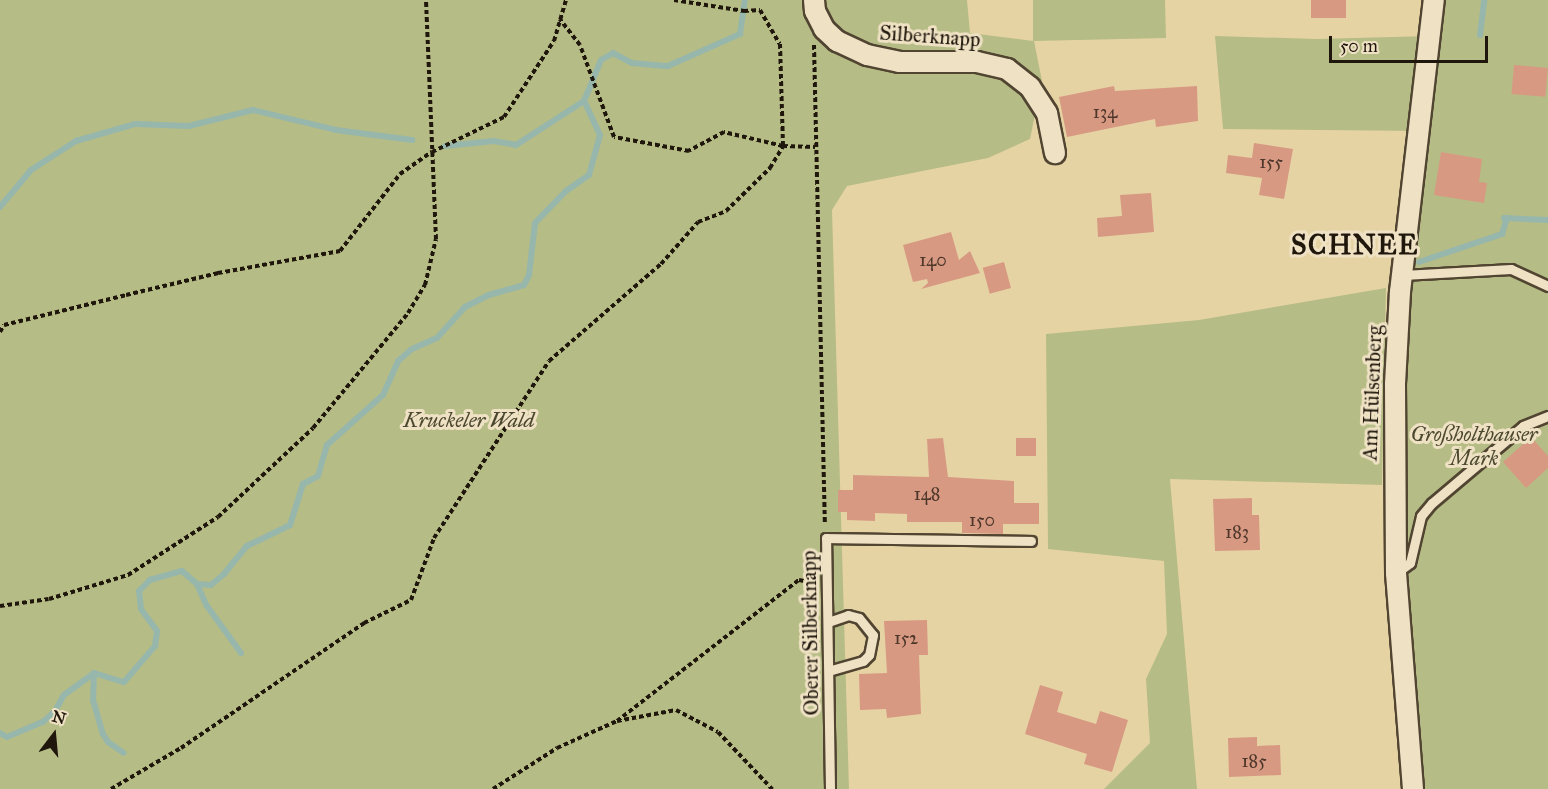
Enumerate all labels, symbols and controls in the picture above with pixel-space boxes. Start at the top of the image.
street label: Silberknapp [879,20,981,52]
scale bar [1332,24,1491,62]
text: 50 m [1340,35,1378,57]
house number: 134 [1093,101,1117,123]
house number: 155 [1259,151,1283,173]
district label: SCHNEE [1291,229,1419,261]
house number: 140 [919,249,947,271]
street label: Am Hülsenberg [1357,325,1387,461]
park label: Kruckeler Wald [404,407,534,433]
park label: Großholthauser Mark [1410,421,1538,471]
house number: 148 [914,483,940,505]
house number: 150 [969,509,995,531]
house number: 183 [1225,521,1249,543]
street label: Oberer Silberknapp [796,550,824,716]
house number: 152 [894,627,918,649]
north arrow [24,705,84,765]
text: N [50,706,68,728]
house number: 185 [1241,750,1267,772]

